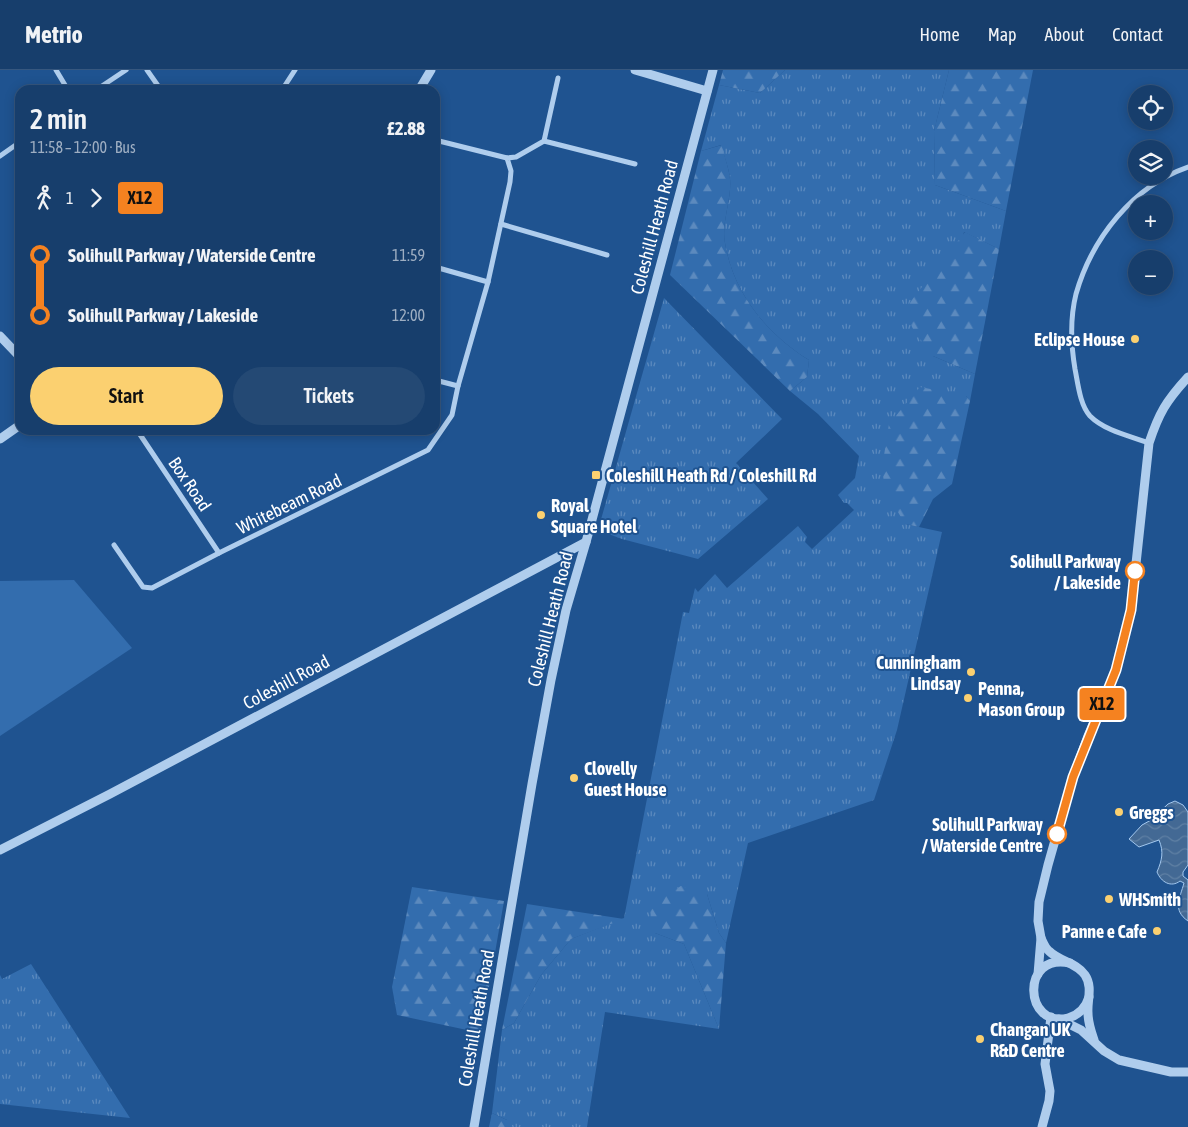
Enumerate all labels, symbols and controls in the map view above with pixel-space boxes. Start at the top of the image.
text: Metrio [25,21,83,48]
text: Home [920,24,960,45]
text: Map [988,24,1017,45]
text: About [1045,24,1084,45]
text: Contact [1112,24,1163,45]
map controls [1128,85,1173,295]
button: locate [1128,85,1173,130]
text: 2 min [30,103,87,135]
text: £2.88 [387,117,425,139]
text: 11:58 – 12:00 · Bus [30,138,136,156]
button: layers [1128,140,1173,185]
street label: Coleshill Heath Road [626,157,682,297]
icon: walk [30,184,58,212]
icon: forward [82,184,110,212]
text: X12 [128,187,153,208]
text: 1 [66,189,74,207]
button: + [1128,195,1173,240]
text: Solihull Parkway / Waterside Centre [68,244,316,266]
text: 11:59 [392,246,425,264]
button: − [1128,250,1173,295]
text: Solihull Parkway / Lakeside [68,304,258,326]
text: 12:00 [392,306,425,324]
place label: Eclipse House [1034,329,1125,350]
marker: Eclipse House [1129,333,1141,345]
button: Start [30,367,223,425]
button: Tickets [233,367,425,425]
street label: Box Road [164,453,216,515]
place label: Coleshill Heath Rd / Coleshill Rd [606,465,817,486]
marker: Coleshill Heath Rd / Coleshill Rd [590,469,602,481]
street label: Whitebeam Road [233,470,345,538]
place label: Royal Square Hotel [551,495,637,537]
marker: Royal Square Hotel [535,509,547,521]
street label: Coleshill Heath Road [523,549,577,689]
place label: Solihull Parkway / Lakeside [1010,551,1122,593]
marker: Solihull Parkway / Lakeside [1125,561,1145,581]
street label: Coleshill Road [239,650,333,714]
place label: Cunningham Lindsay [876,652,962,694]
marker: Cunningham Lindsay [965,666,977,678]
place label: Penna, Mason Group [978,678,1065,720]
line badge: X12 [1073,688,1131,720]
marker: Penna, Mason Group [962,692,974,704]
text: X12 [1089,693,1115,714]
place label: Clovelly Guest House [584,758,667,800]
marker: Clovelly Guest House [568,772,580,784]
place label: Greggs [1129,802,1174,823]
marker: Greggs [1113,806,1125,818]
place label: Solihull Parkway / Waterside Centre [922,814,1044,856]
marker: Solihull Parkway / Waterside Centre [1047,824,1067,844]
place label: WHSmith [1118,889,1181,910]
marker: WHSmith [1103,893,1115,905]
place label: Panne e Cafe [1062,921,1147,942]
marker: Panne e Cafe [1151,925,1163,937]
street label: Coleshill Heath Road [454,948,498,1088]
place label: Changan UK R&D Centre [990,1019,1070,1061]
marker: Changan UK R&D Centre [974,1033,986,1045]

